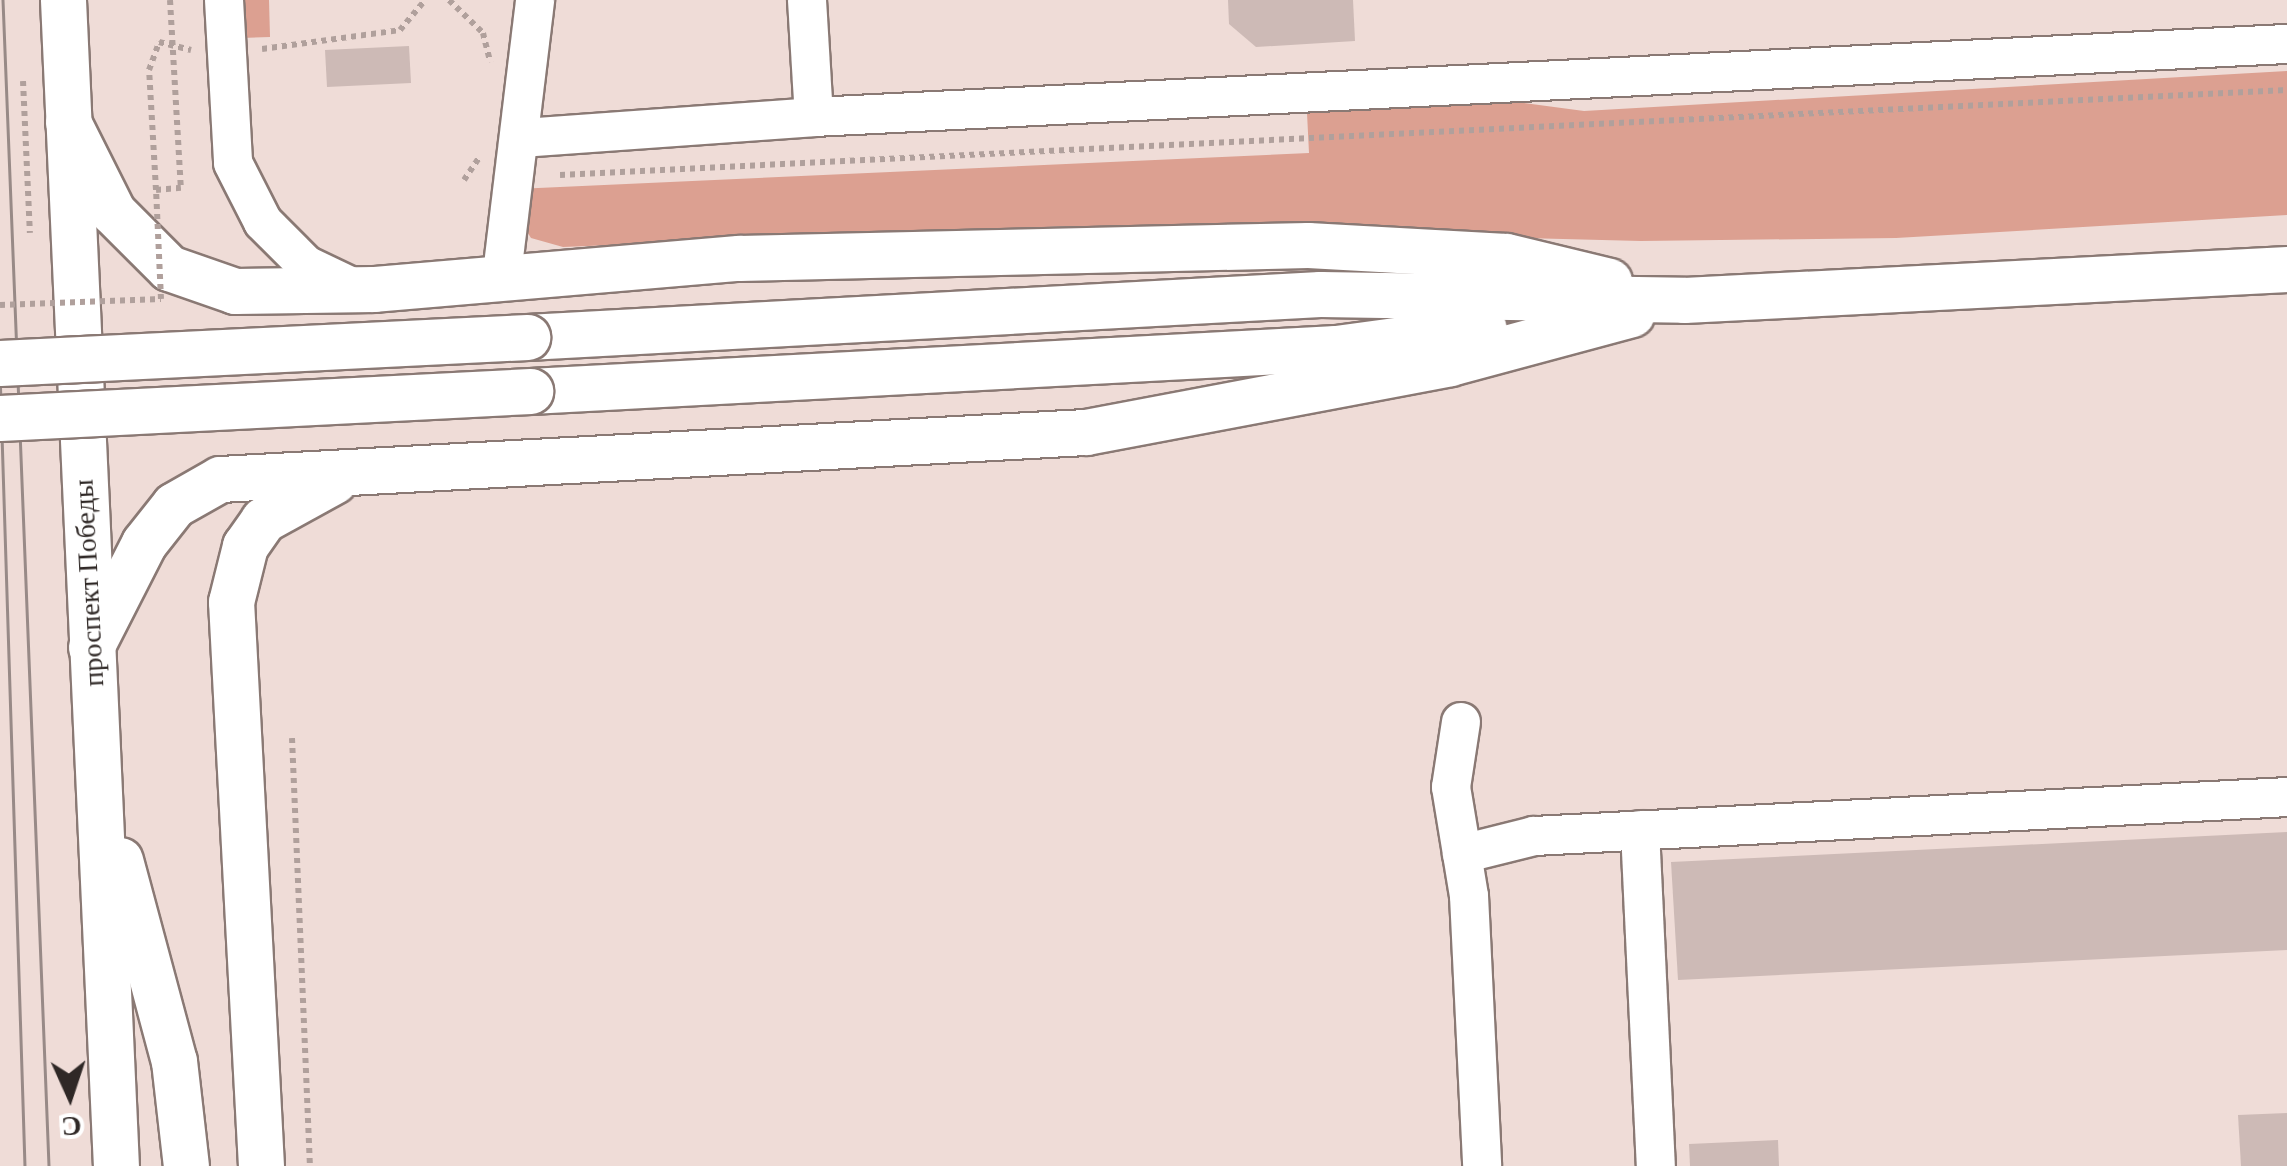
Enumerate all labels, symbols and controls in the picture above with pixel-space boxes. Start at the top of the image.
street label: проспект Победы [67,479,111,687]
north arrow [20,1046,120,1146]
text: С [61,1110,83,1142]

